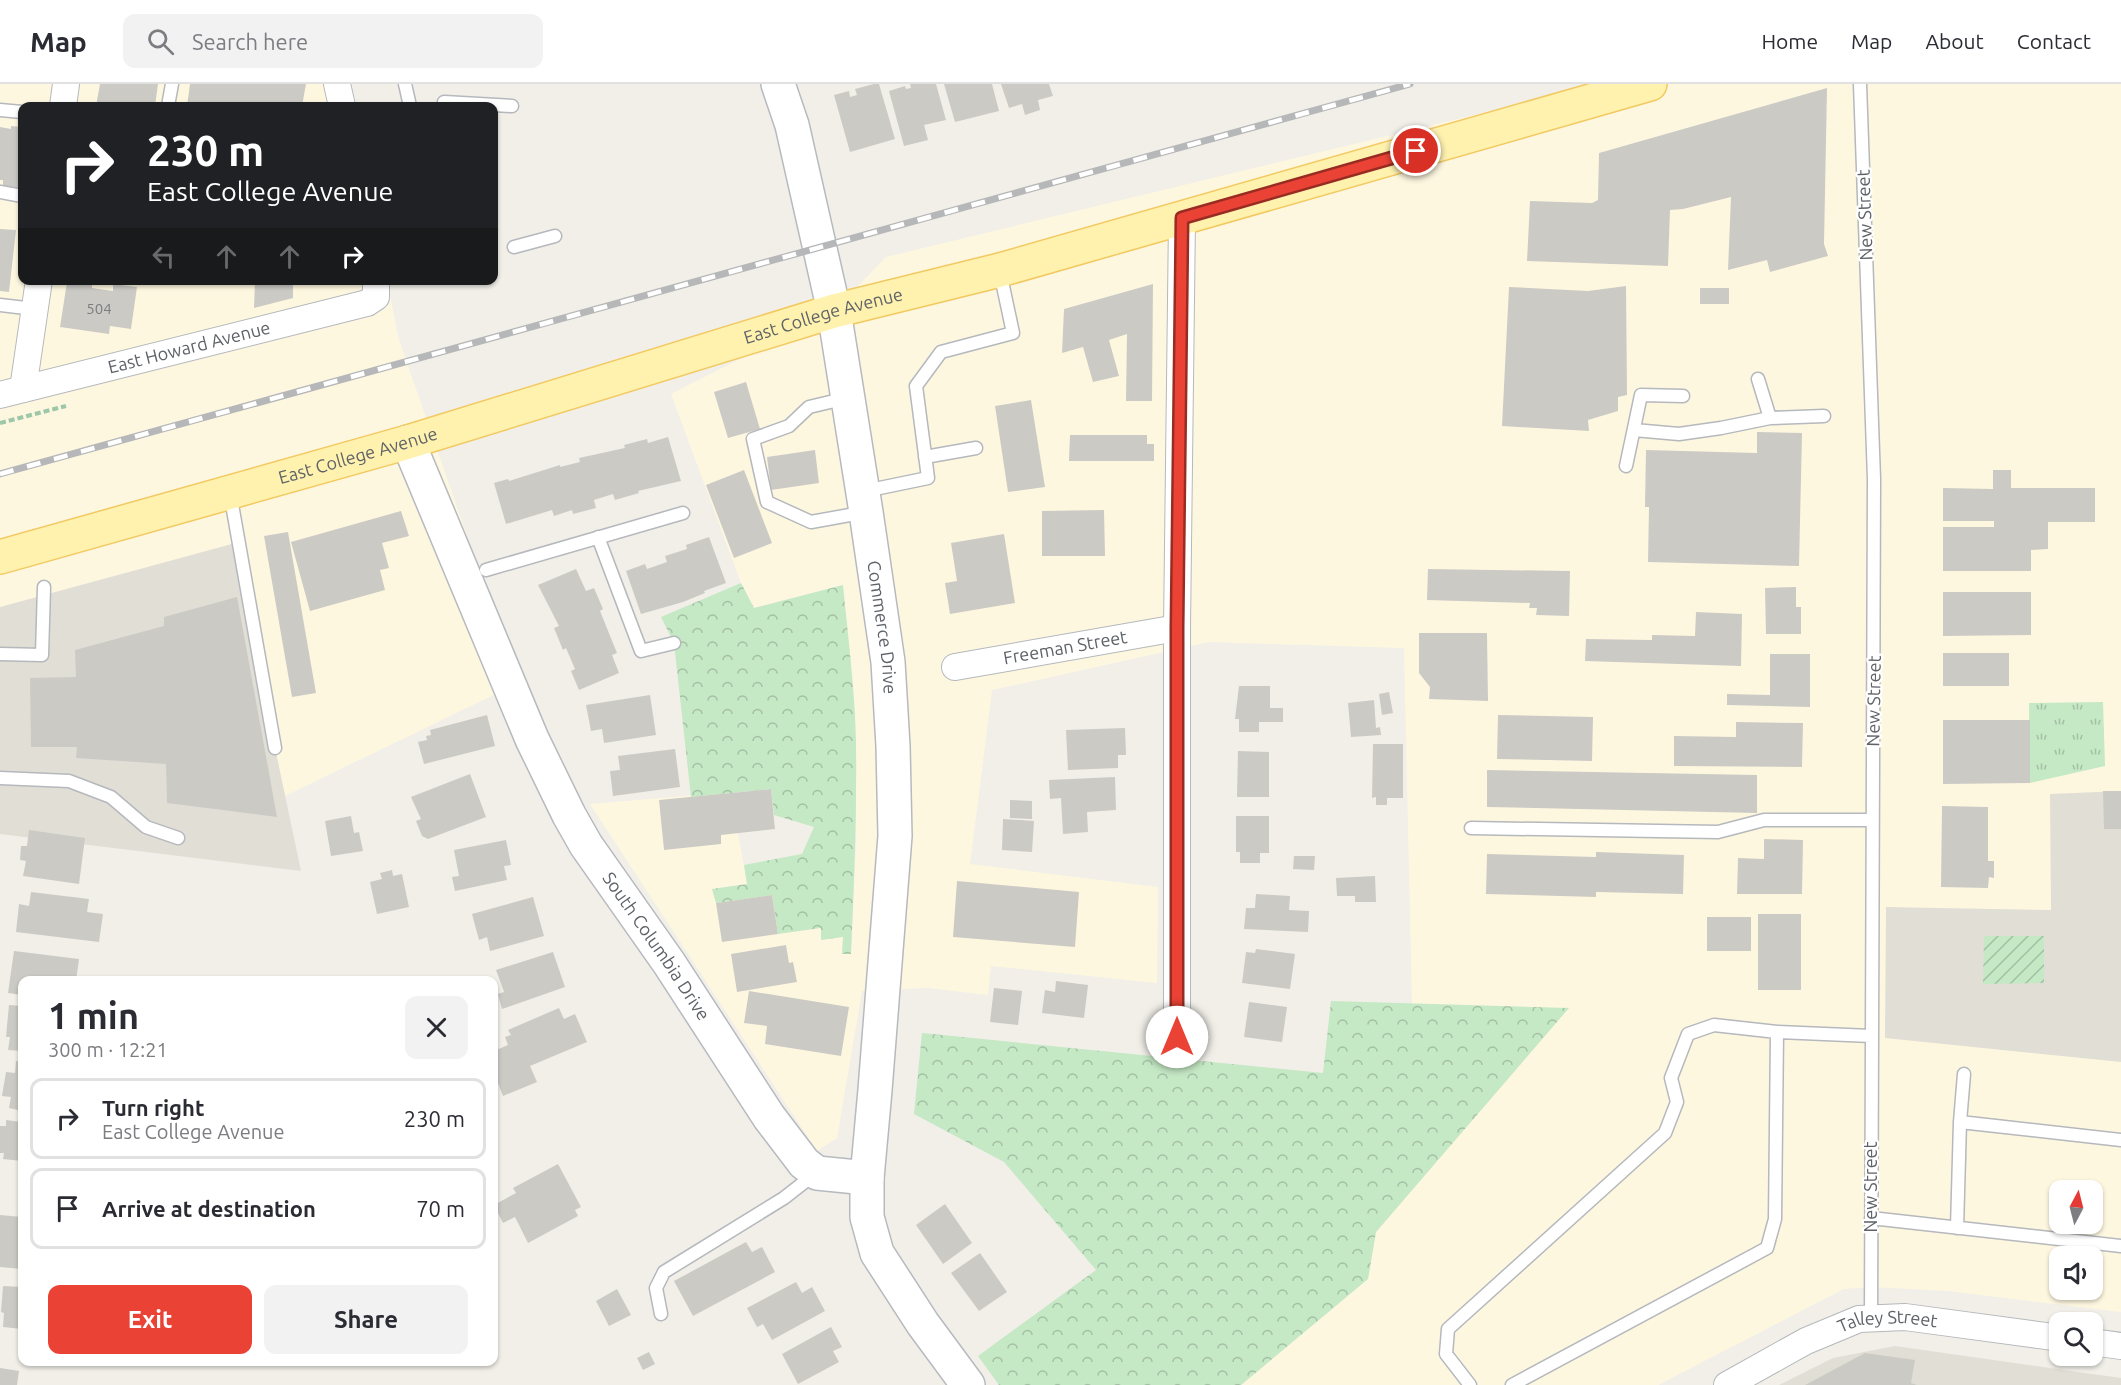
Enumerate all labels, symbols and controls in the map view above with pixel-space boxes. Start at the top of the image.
search box [123,14,543,68]
icon: search [144,25,177,58]
text: Map [30,26,87,57]
text: Search here [192,29,308,54]
text: Home [1761,29,1818,53]
text: Map [1851,29,1892,53]
text: About [1925,29,1984,53]
text: Contact [2017,29,2091,53]
pin [1390,125,1441,176]
icon: right [48,126,126,204]
text: 230 m [147,127,264,174]
icon: arrive [1399,134,1432,167]
street label: New Street [1852,169,1876,261]
text: East College Avenue [147,176,393,206]
icon: left [147,240,180,273]
icon: ahead [210,240,243,273]
icon: ahead [273,240,306,273]
icon: right [336,240,369,273]
street label: East College Avenue [741,283,905,347]
house number: 504 [86,300,112,317]
street label: East Howard Avenue [106,317,272,377]
street label: East College Avenue [276,423,440,487]
street label: Commerce Drive [864,559,901,695]
street label: Freeman Street [1002,626,1129,667]
street label: New Street [1862,655,1884,747]
street label: South Columbia Drive [599,868,714,1023]
text: 1 min [48,995,139,1036]
button: close [405,996,468,1059]
position arrow [1145,1005,1209,1069]
text: 300 m · 12:21 [48,1038,168,1061]
text: Turn right [102,1095,204,1120]
icon: right [51,1102,84,1135]
text: 230 m [404,1106,465,1131]
text: East College Avenue [102,1120,285,1143]
street label: New Street [1860,1141,1880,1233]
north arrow [2049,1180,2103,1234]
map controls [2049,1180,2103,1366]
icon: arrive [51,1192,84,1225]
text: Arrive at destination [102,1196,316,1221]
text: 70 m [416,1196,465,1221]
button: sound [2049,1246,2103,1300]
button: Exit [48,1285,252,1354]
button: Share [264,1285,468,1354]
street label: Talley Street [1834,1306,1939,1336]
button: search [2049,1312,2103,1366]

